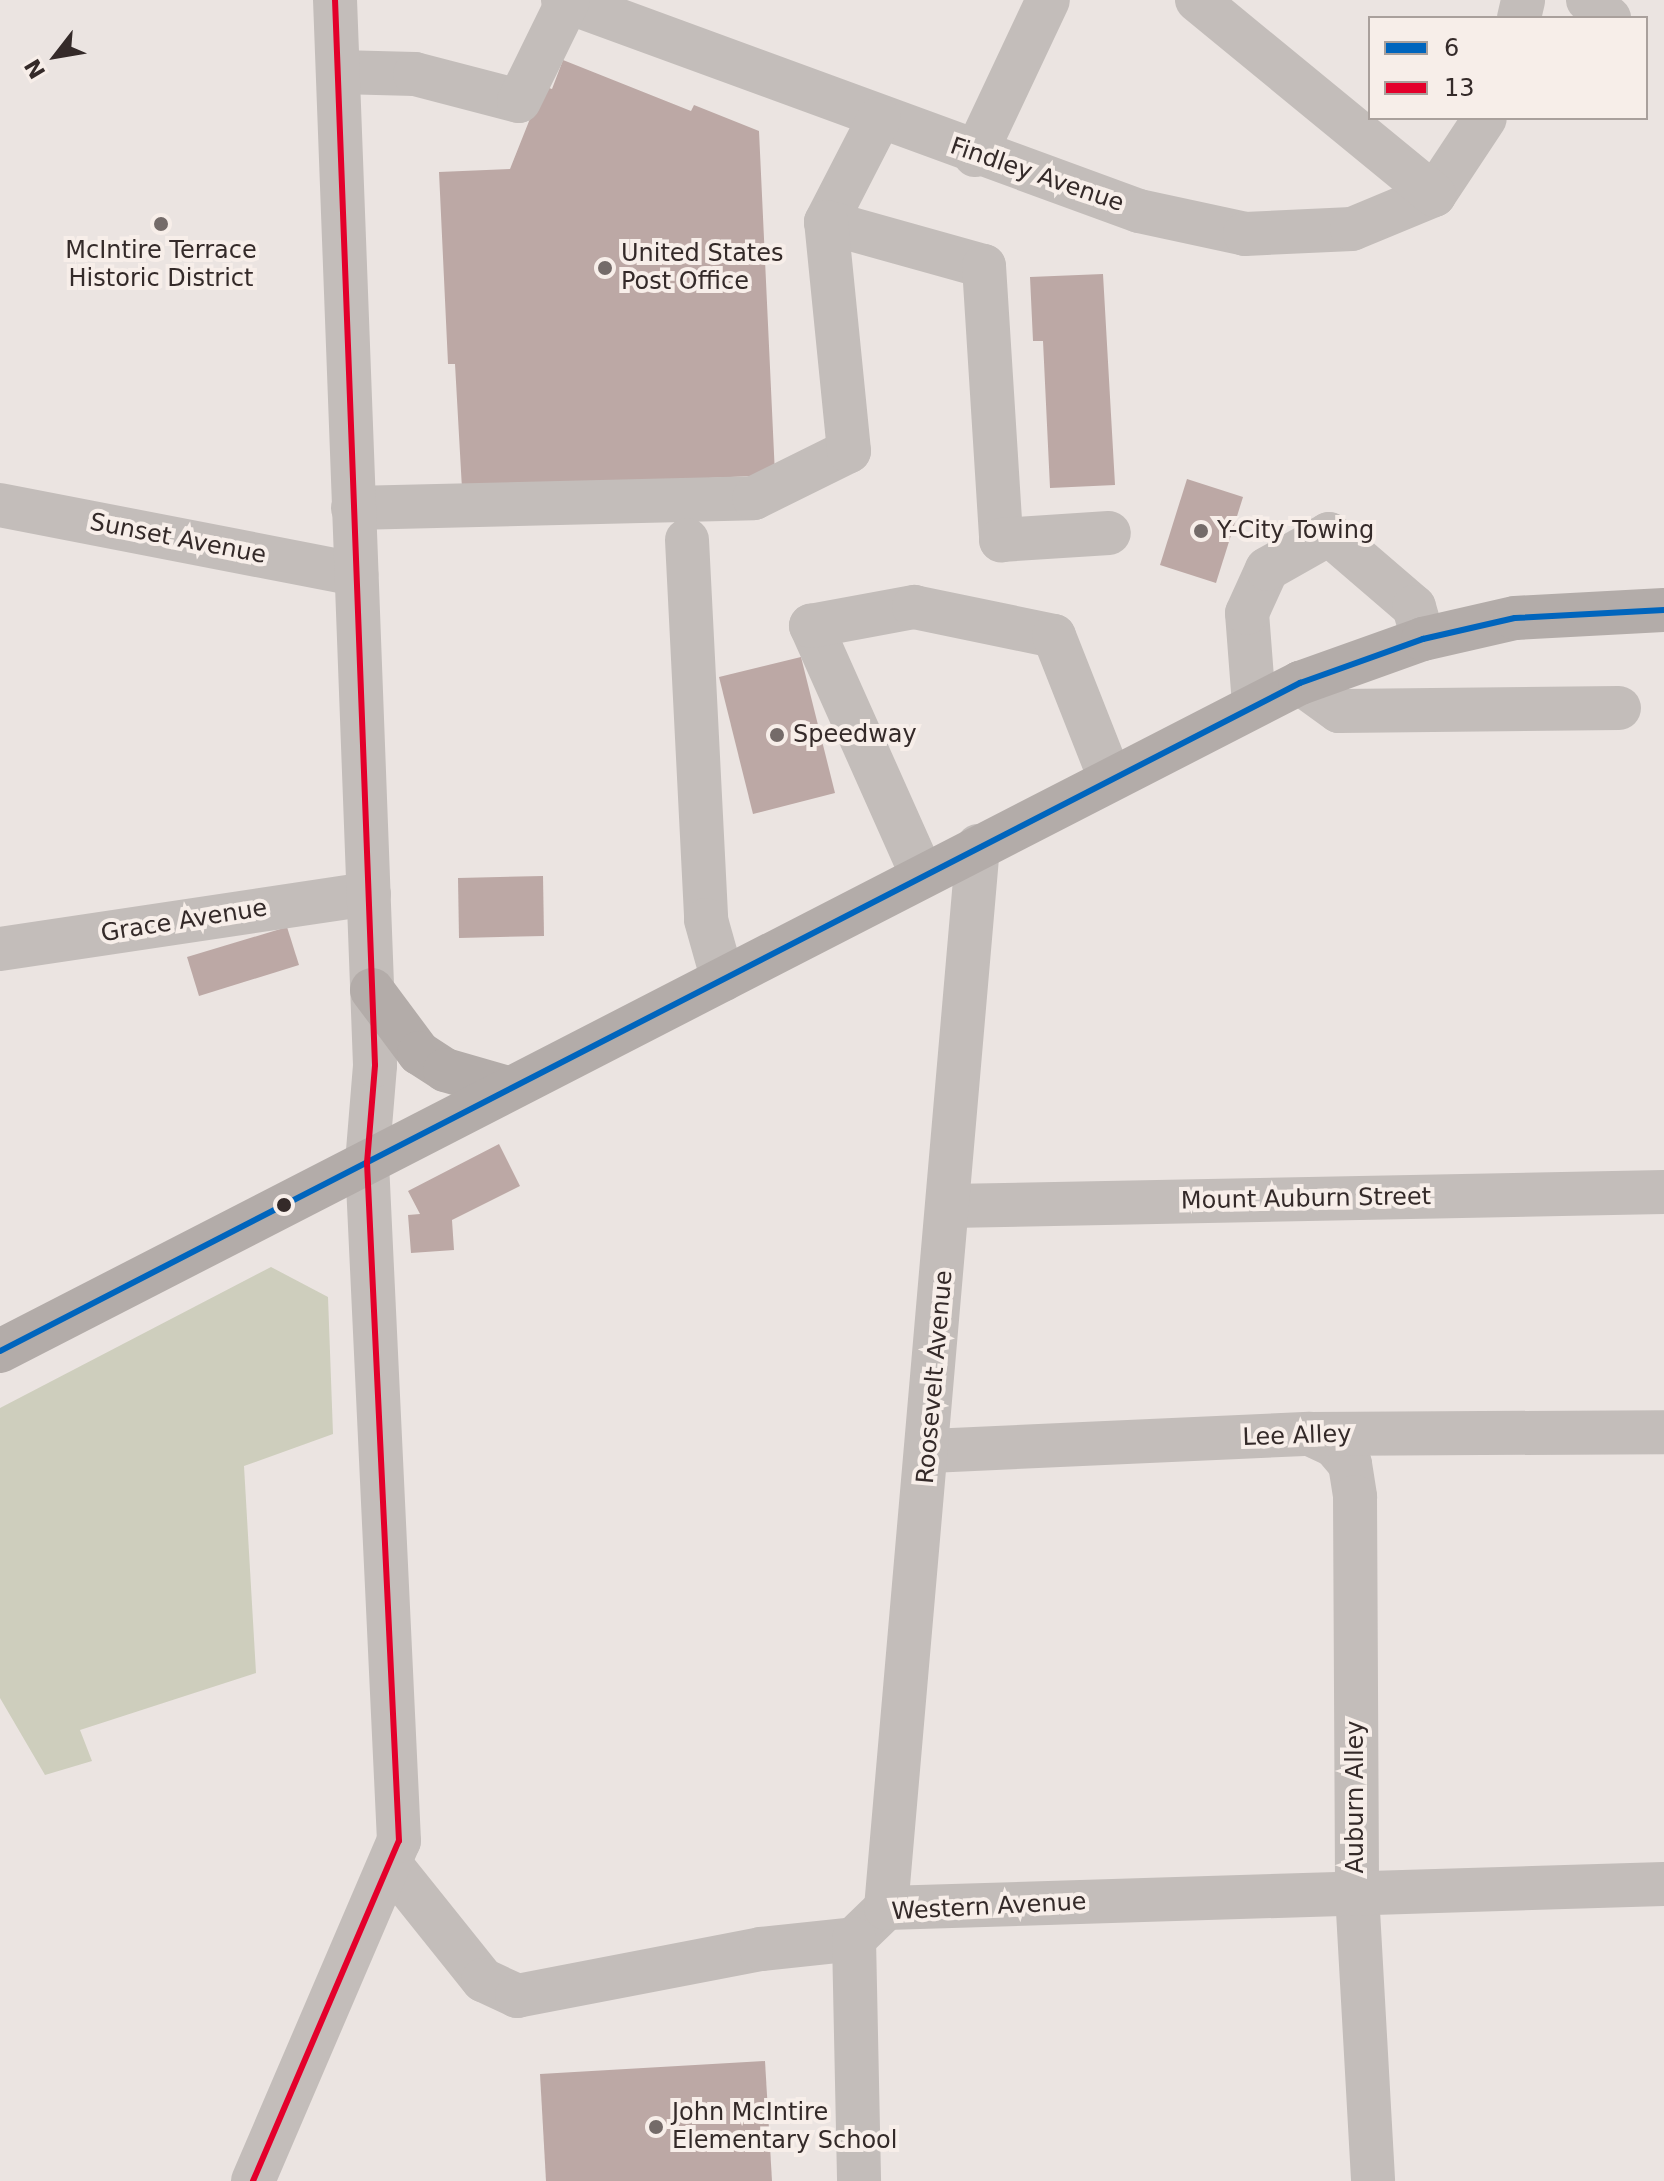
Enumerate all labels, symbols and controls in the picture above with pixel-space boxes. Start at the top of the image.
north arrow [16,16,96,96]
legend [1368,16,1648,120]
text: 6 [1444,34,1459,62]
text: N [20,54,50,83]
text: 13 [1444,74,1475,102]
street label: Findley Avenue [946,132,1128,218]
marker: McIntire Terrace Historic District [152,215,170,233]
place label: McIntire Terrace Historic District [65,237,257,293]
place label: United States Post Office [621,240,784,296]
marker: United States Post Office [596,259,614,277]
street label: Sunset Avenue [87,508,269,570]
place label: Y-City Towing [1217,517,1374,545]
marker: Y-City Towing [1192,522,1210,540]
place label: Speedway [793,721,917,749]
marker: Speedway [768,726,786,744]
street label: Grace Avenue [99,894,269,948]
street label: Mount Auburn Street [1181,1182,1431,1216]
unlabelled marker [276,1197,292,1213]
street label: Roosevelt Avenue [911,1269,959,1485]
street label: Lee Alley [1242,1420,1352,1452]
street label: Auburn Alley [1342,1720,1370,1874]
street label: Western Avenue [891,1888,1087,1926]
place label: John McIntire Elementary School [672,2099,897,2155]
marker: John McIntire Elementary School [647,2118,665,2136]

